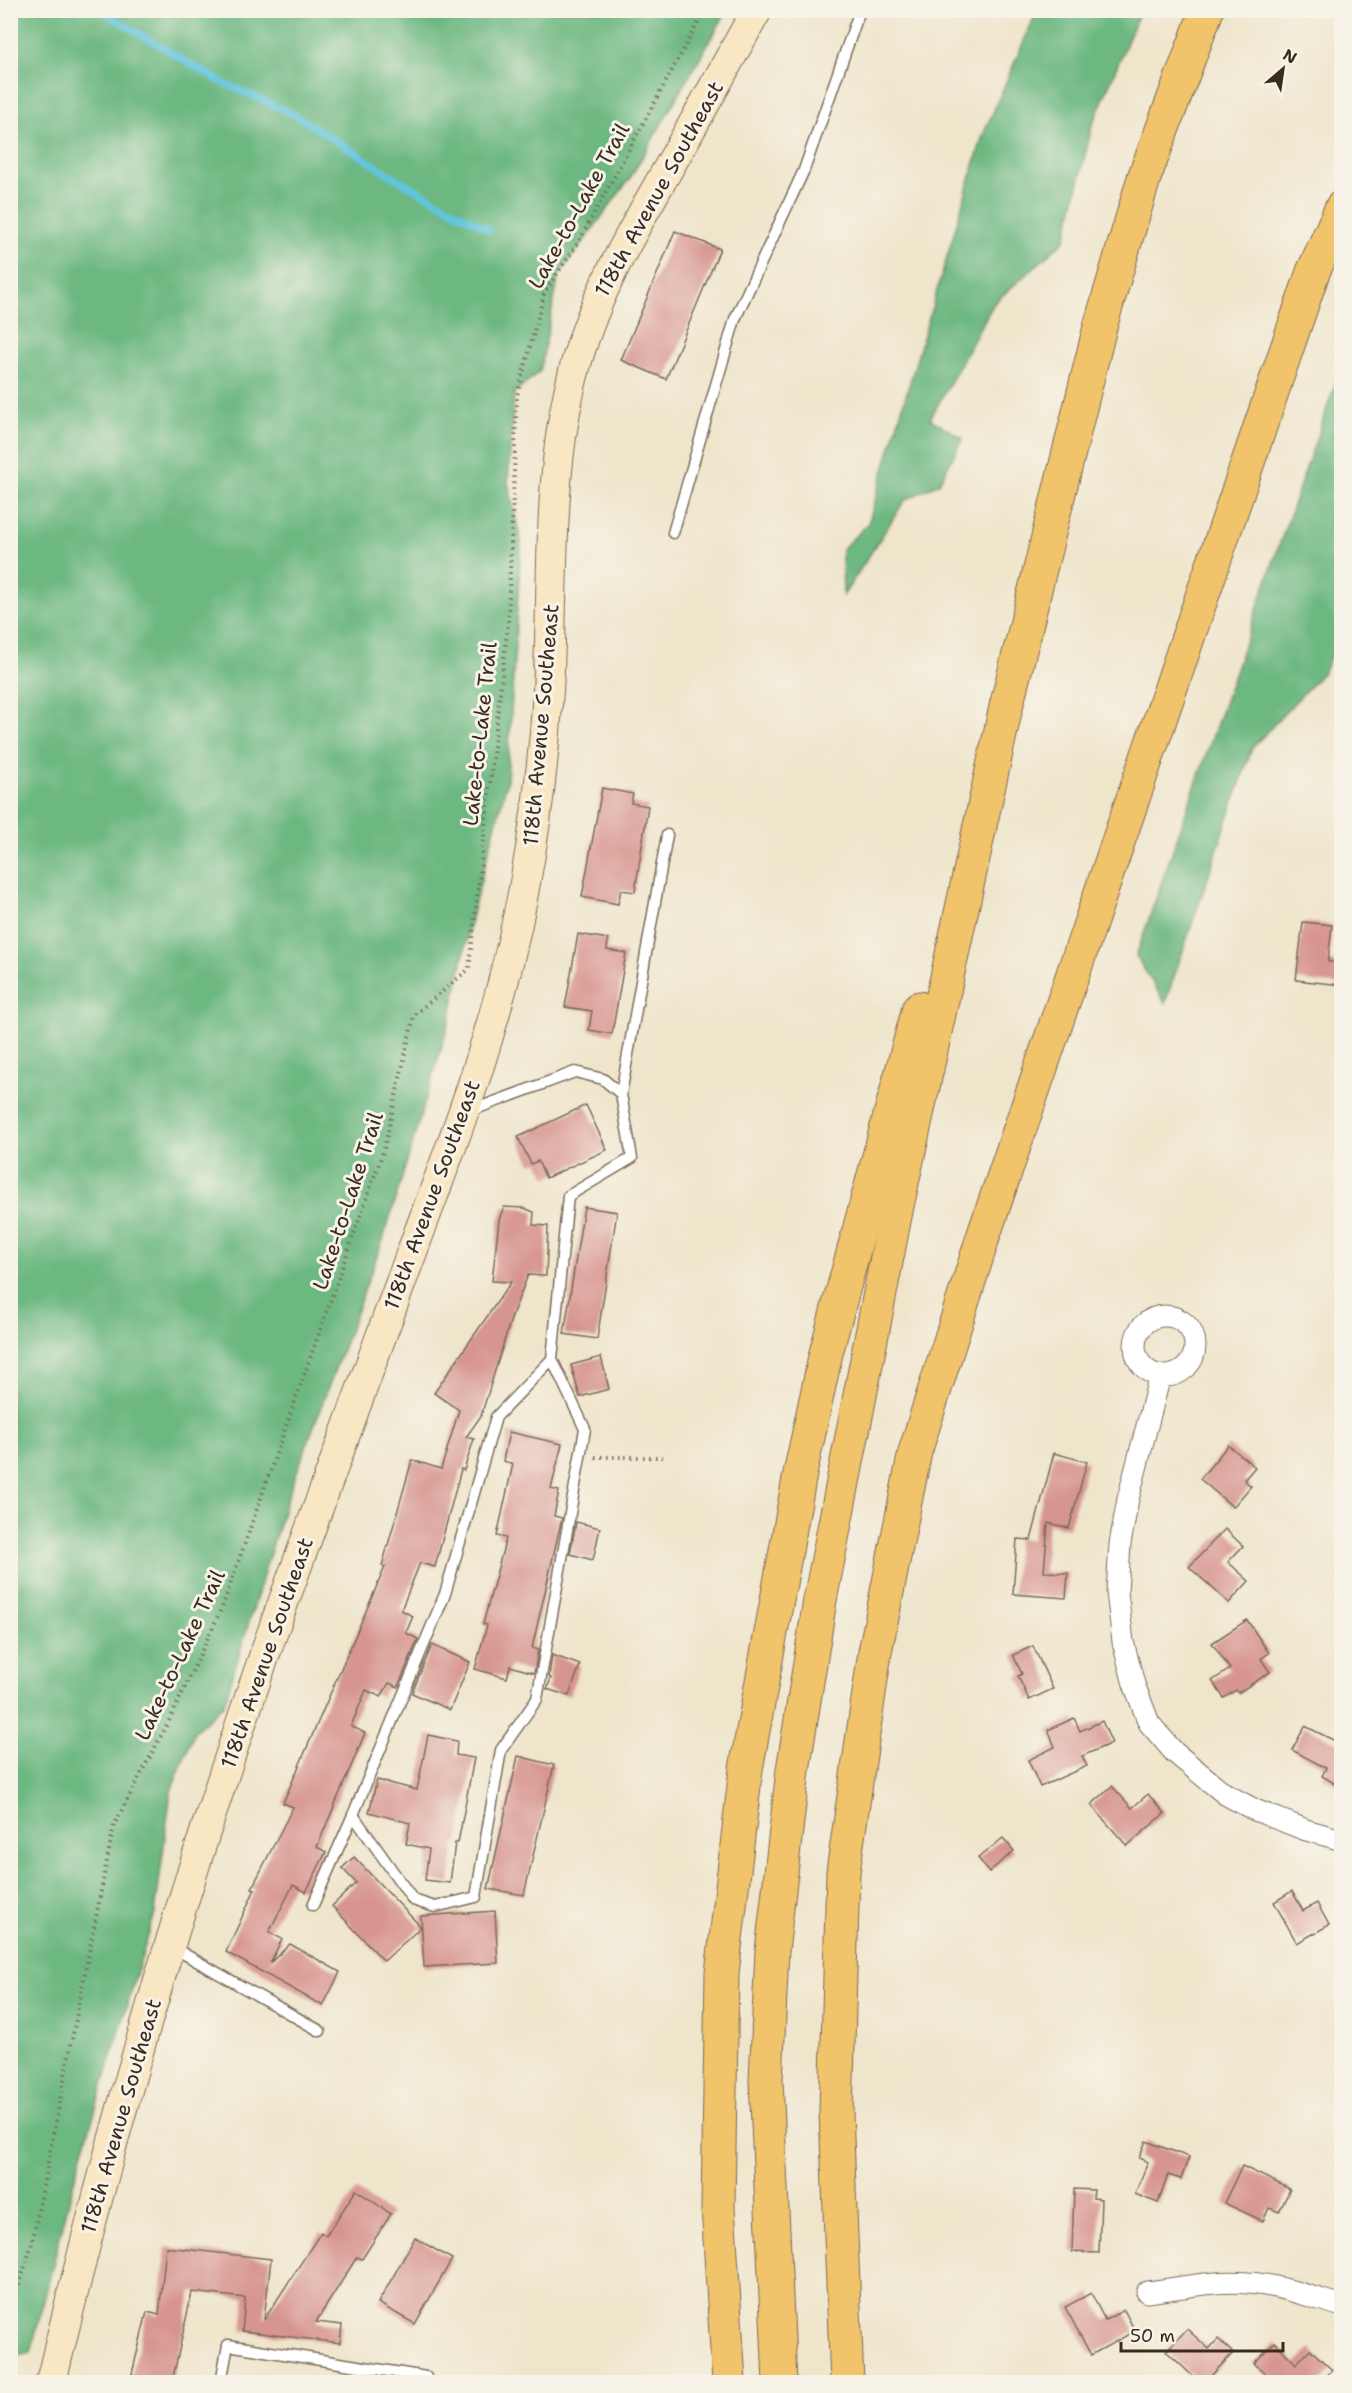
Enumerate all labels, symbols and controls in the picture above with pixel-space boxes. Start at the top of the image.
north arrow [1253,39,1313,99]
text: N [1279,44,1301,69]
street label: 118th Avenue Southeast [588,76,730,302]
street label: Lake-to-Lake Trail [522,118,636,294]
street label: 118th Avenue Southeast [516,603,566,847]
street label: Lake-to-Lake Trail [456,640,504,828]
street label: 118th Avenue Southeast [377,1076,487,1314]
street label: Lake-to-Lake Trail [306,1108,390,1293]
street label: 118th Avenue Southeast [214,1534,320,1772]
street label: Lake-to-Lake Trail [128,1565,232,1745]
street label: 118th Avenue Southeast [74,1995,168,2237]
scale bar [1121,2315,1283,2353]
text: 50 m [1130,2324,1175,2348]

